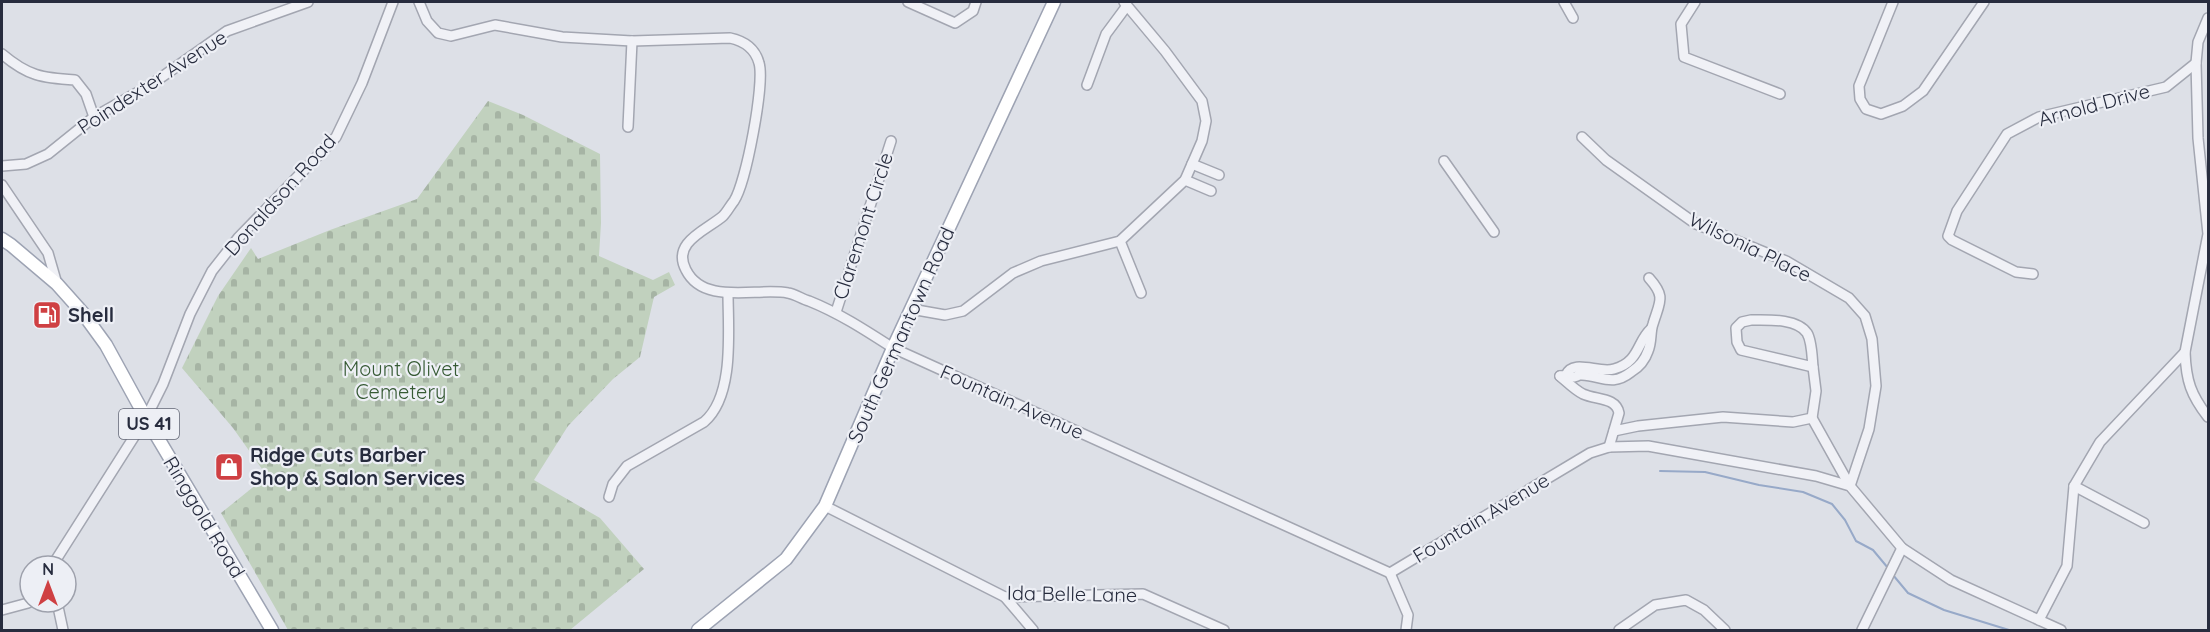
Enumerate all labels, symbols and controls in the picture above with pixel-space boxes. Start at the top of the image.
street label: Poindexter Avenue [72,24,231,139]
street label: Arnold Drive [2035,78,2152,131]
street label: Donaldson Road [219,129,341,261]
street label: Claremont Circle [827,149,898,303]
street label: Wilsonia Place [1685,206,1816,287]
street label: South Germantown Road [842,223,959,447]
fuel station icon: Shell [31,299,63,331]
place label: Shell [68,302,114,327]
park label: Mount Olivet Cemetery [343,356,459,404]
street label: Fountain Avenue [936,359,1088,444]
road number: US 41 [119,409,179,439]
place label: Ridge Cuts Barber Shop & Salon Services [250,442,465,490]
street label: Ringgold Road [158,451,251,582]
shop icon: Ridge Cuts Barber Shop & Salon Services [213,451,245,483]
street label: Fountain Avenue [1408,467,1553,568]
north arrow [18,554,78,614]
text: N [42,559,54,579]
street label: Ida Belle Lane [1007,580,1137,607]

